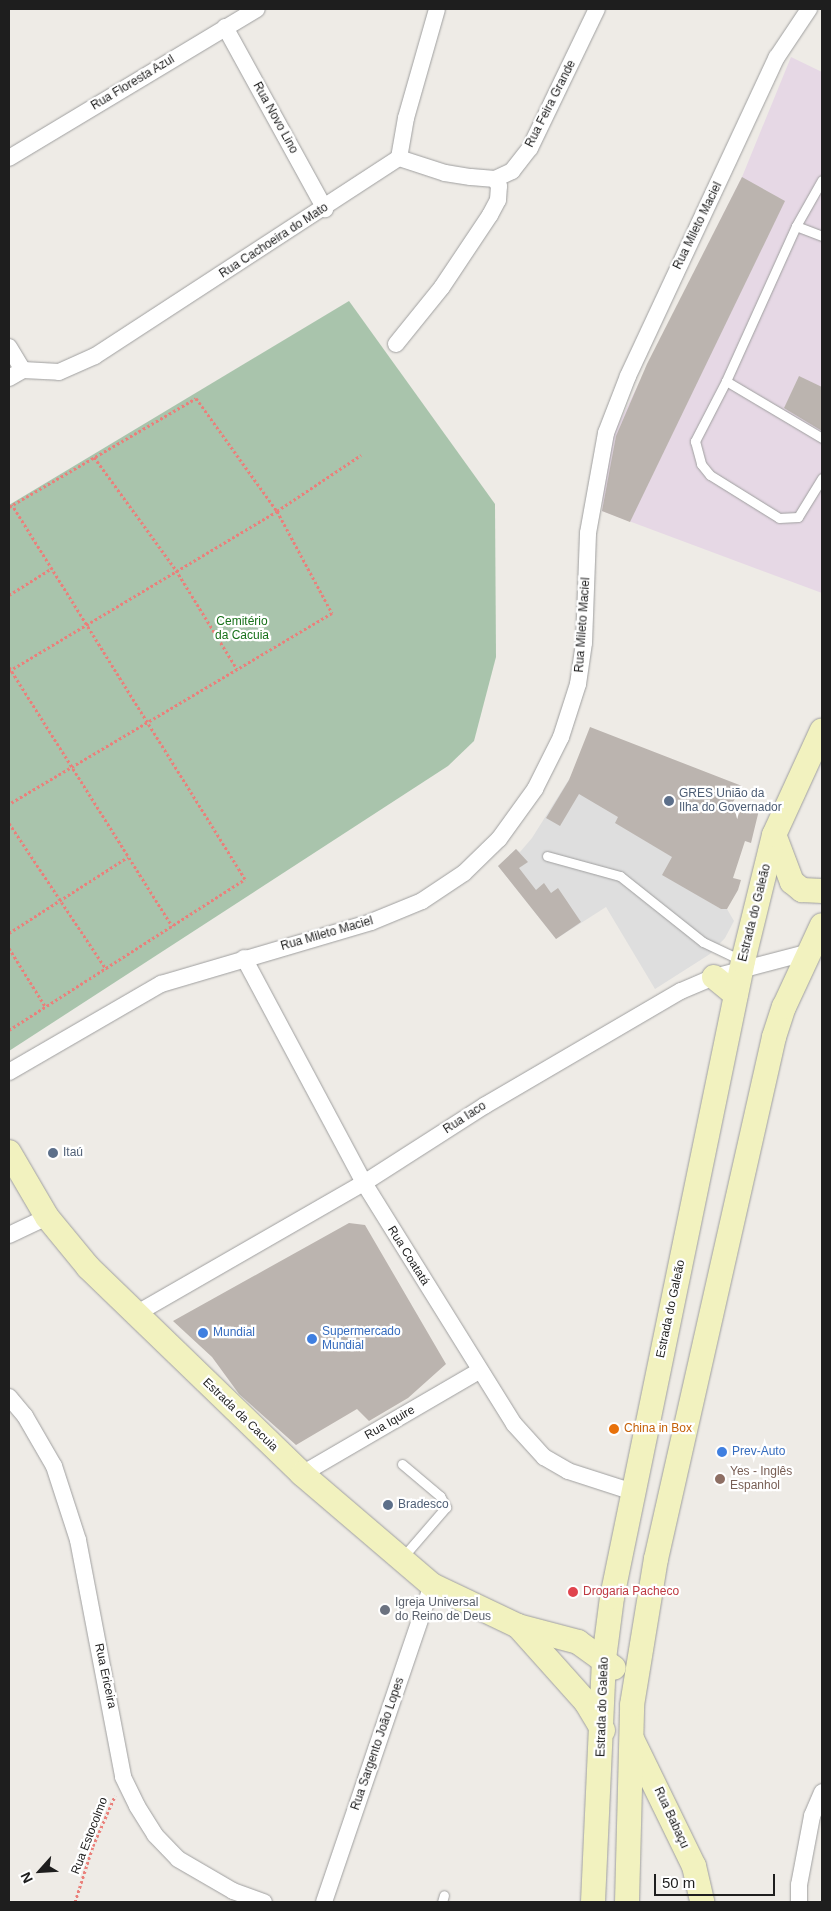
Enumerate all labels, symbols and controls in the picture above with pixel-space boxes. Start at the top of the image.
street label: Rua Floresta Azul [88,52,178,114]
street label: Rua Feira Grande [523,58,579,150]
street label: Rua Novo Lino [249,80,301,156]
street label: Rua Mileto Maciel [671,180,725,272]
street label: Rua Cachoeira do Mato [217,200,331,282]
street label: Rua Mileto Maciel [572,577,594,673]
park label: Cemitério da Cacuia [215,615,269,643]
place label: GRES União da Ilha do Governador [679,787,782,815]
marker: GRES União da Ilha do Governador [663,795,675,807]
street label: Estrada do Galeão [736,863,774,963]
street label: Rua Mileto Maciel [279,914,375,954]
street label: Rua Iaco [441,1099,489,1137]
place label: Itaú [63,1146,83,1160]
marker: Itaú [47,1147,59,1159]
street label: Rua Coatatá [384,1224,432,1288]
street label: Estrada do Galeão [654,1259,688,1359]
place label: Supermercado Mundial [322,1325,401,1353]
place label: Mundial [213,1326,255,1340]
marker: Mundial [197,1327,209,1339]
marker: Supermercado Mundial [306,1333,318,1345]
street label: Estrada da Cacuia [199,1376,281,1454]
street label: Rua Iquire [362,1403,418,1443]
place label: China in Box [624,1422,692,1436]
marker: China in Box [608,1423,620,1435]
place label: Prev-Auto [732,1445,785,1459]
marker: Prev-Auto [716,1446,728,1458]
place label: Yes - Inglês Espanhol [730,1465,792,1493]
marker: Yes - Inglês Espanhol [714,1473,726,1485]
place label: Bradesco [398,1498,449,1512]
marker: Bradesco [382,1499,394,1511]
place label: Drogaria Pacheco [583,1585,679,1599]
marker: Drogaria Pacheco [567,1586,579,1598]
place label: Igreja Universal do Reino de Deus [395,1596,491,1624]
marker: Igreja Universal do Reino de Deus [379,1604,391,1616]
street label: Rua Ericeira [91,1642,119,1710]
street label: Estrada do Galeão [594,1657,612,1757]
street label: Rua Sargento João Lopes [348,1676,408,1812]
street label: Rua Babaçu [651,1785,691,1851]
street label: Rua Estocolmo [69,1795,111,1877]
north arrow [15,1846,65,1896]
scale bar [656,1864,777,1896]
text: N [17,1870,36,1886]
text: 50 m [662,1874,695,1891]

